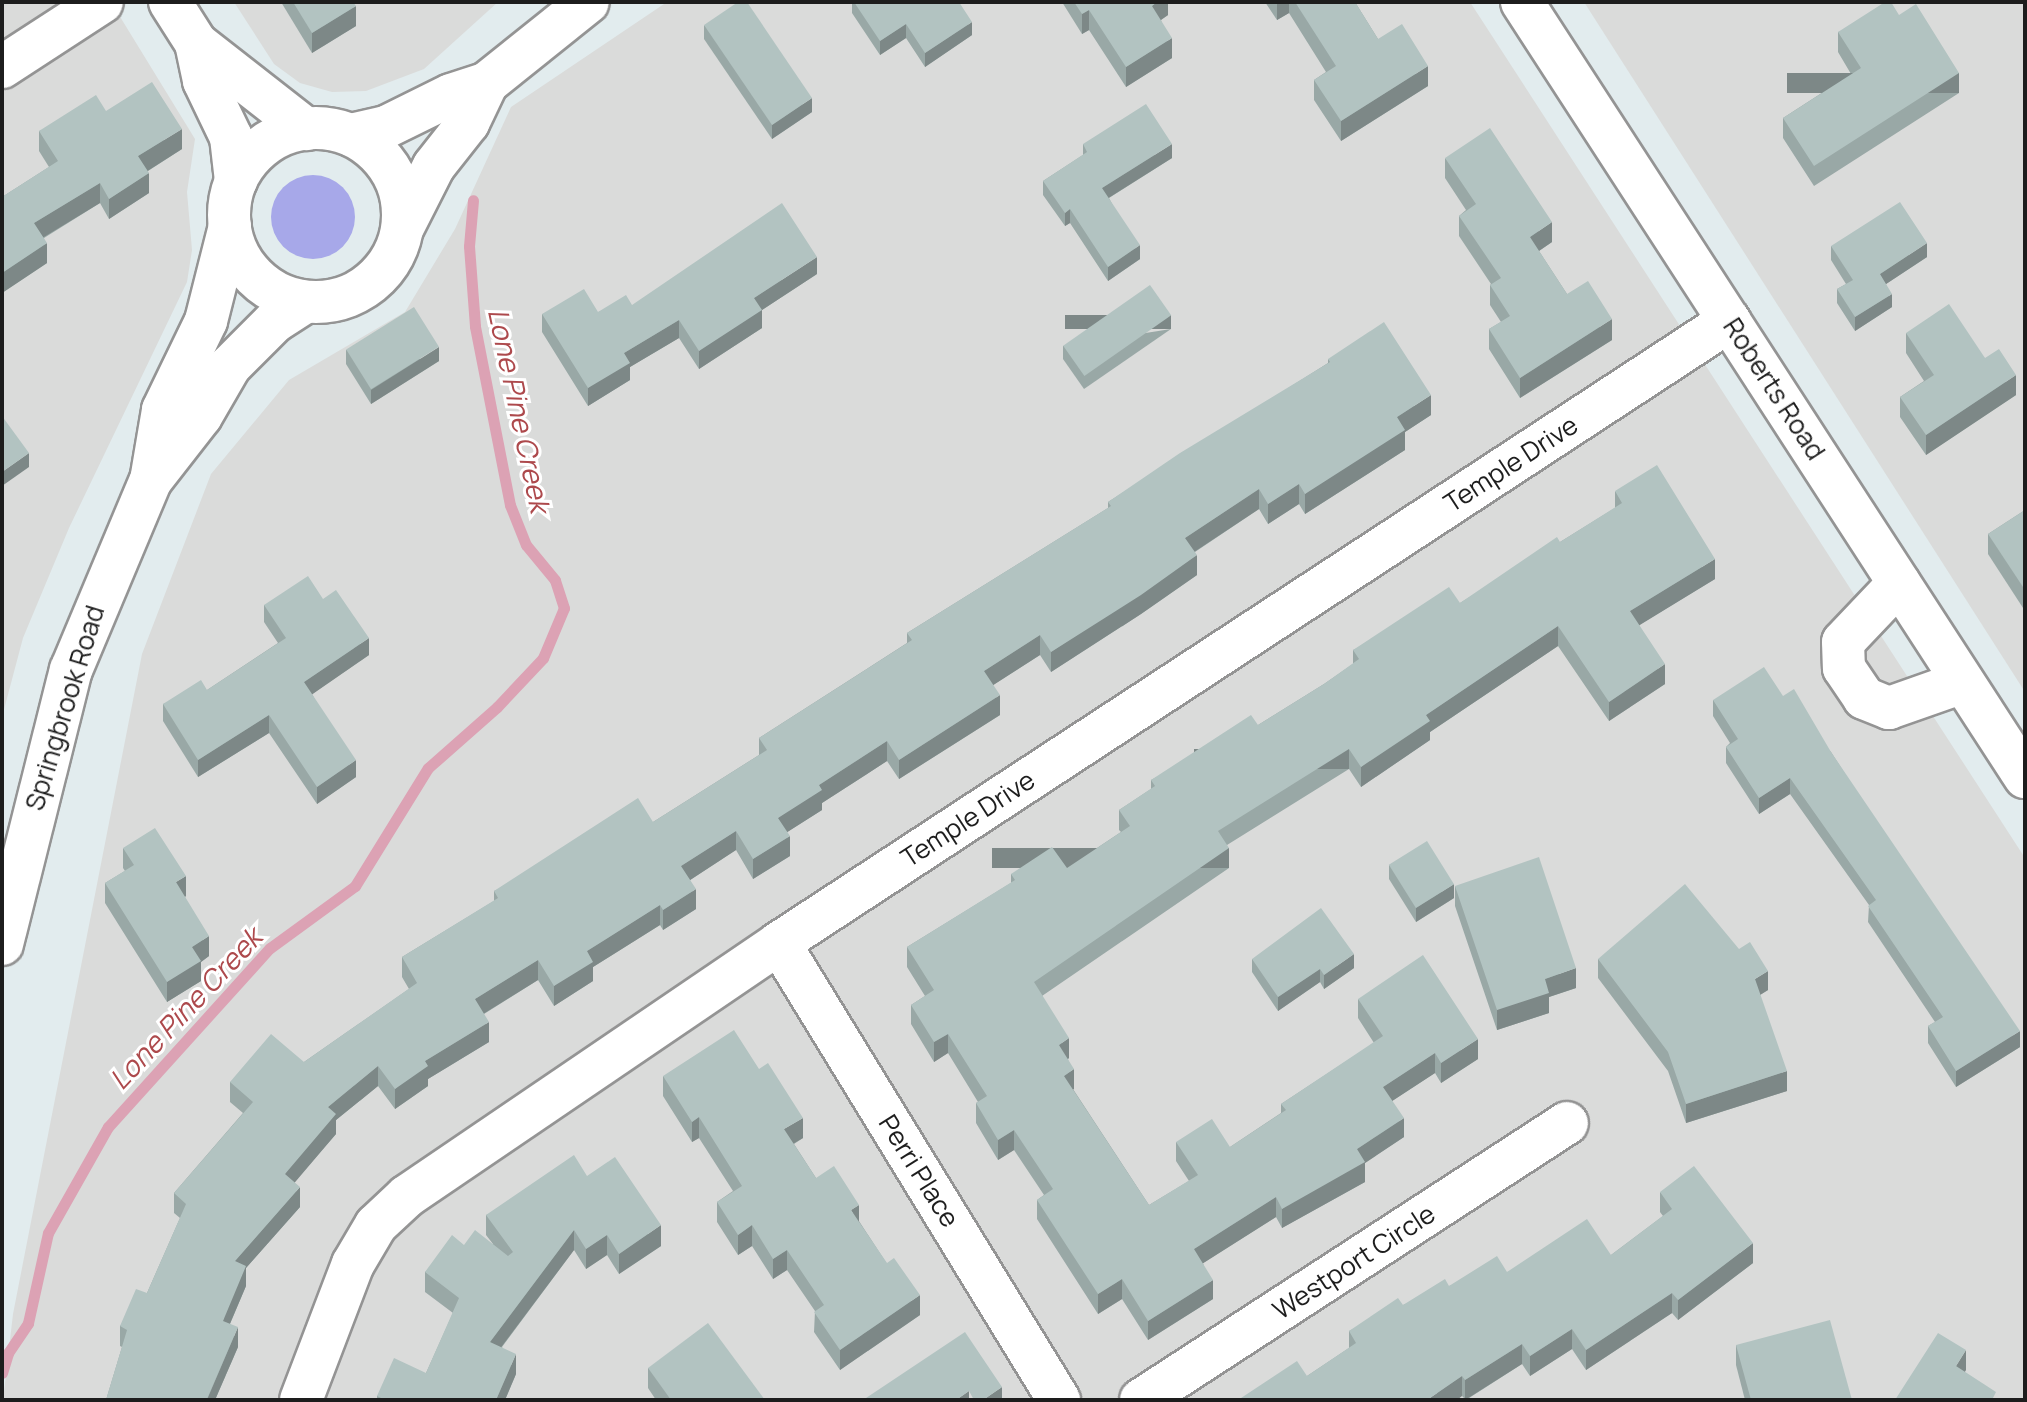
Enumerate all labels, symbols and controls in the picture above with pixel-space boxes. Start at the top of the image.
water label: Lone Pine Creek [482,305,558,515]
street label: Roberts Road [1717,312,1831,466]
street label: Temple Drive [1438,409,1584,519]
street label: Springbrook Road [19,602,111,814]
street label: Temple Drive [895,764,1041,874]
water label: Lone Pine Creek [102,921,268,1095]
street label: Perri Place [872,1109,966,1233]
street label: Westport Circle [1267,1198,1441,1326]

